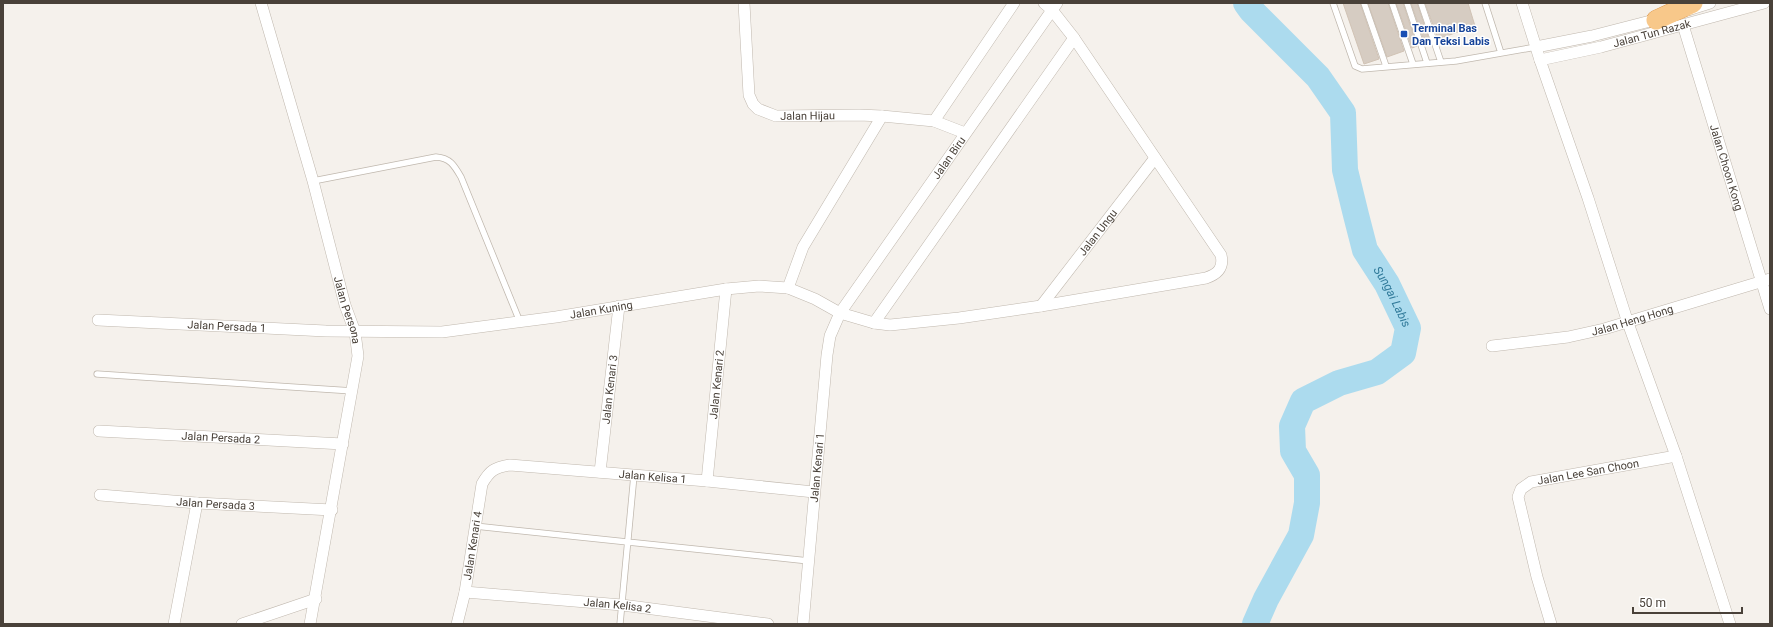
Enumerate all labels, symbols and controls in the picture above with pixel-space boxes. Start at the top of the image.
street label: Jalan Tun Razak [1612,17,1693,50]
place label: Terminal Bas Dan Teksi Labis [1412,22,1490,48]
marker: Terminal Bas Dan Teksi Labis [1399,29,1409,39]
street label: Jalan Hijau [780,109,835,123]
street label: Jalan Choon Kong [1707,123,1745,212]
street label: Jalan Biru [930,134,968,182]
street label: Jalan Ungu [1076,207,1120,258]
water label: Sungai Labis [1371,264,1414,329]
street label: Jalan Persona [331,275,362,345]
street label: Jalan Kuning [569,298,634,322]
street label: Jalan Heng Hong [1590,303,1675,339]
street label: Jalan Persada 1 [187,318,266,335]
street label: Jalan Kenari 2 [707,349,727,420]
street label: Jalan Kenari 3 [600,354,620,425]
street label: Jalan Persada 2 [181,429,260,447]
street label: Jalan Kenari 1 [808,432,827,503]
street label: Jalan Lee San Choon [1536,457,1640,488]
street label: Jalan Kelisa 1 [618,468,687,486]
street label: Jalan Persada 3 [176,495,255,513]
street label: Jalan Kenari 4 [461,510,485,581]
scale bar [1633,589,1742,615]
street label: Jalan Kelisa 2 [583,596,652,616]
text: 50 m [1639,596,1666,610]

